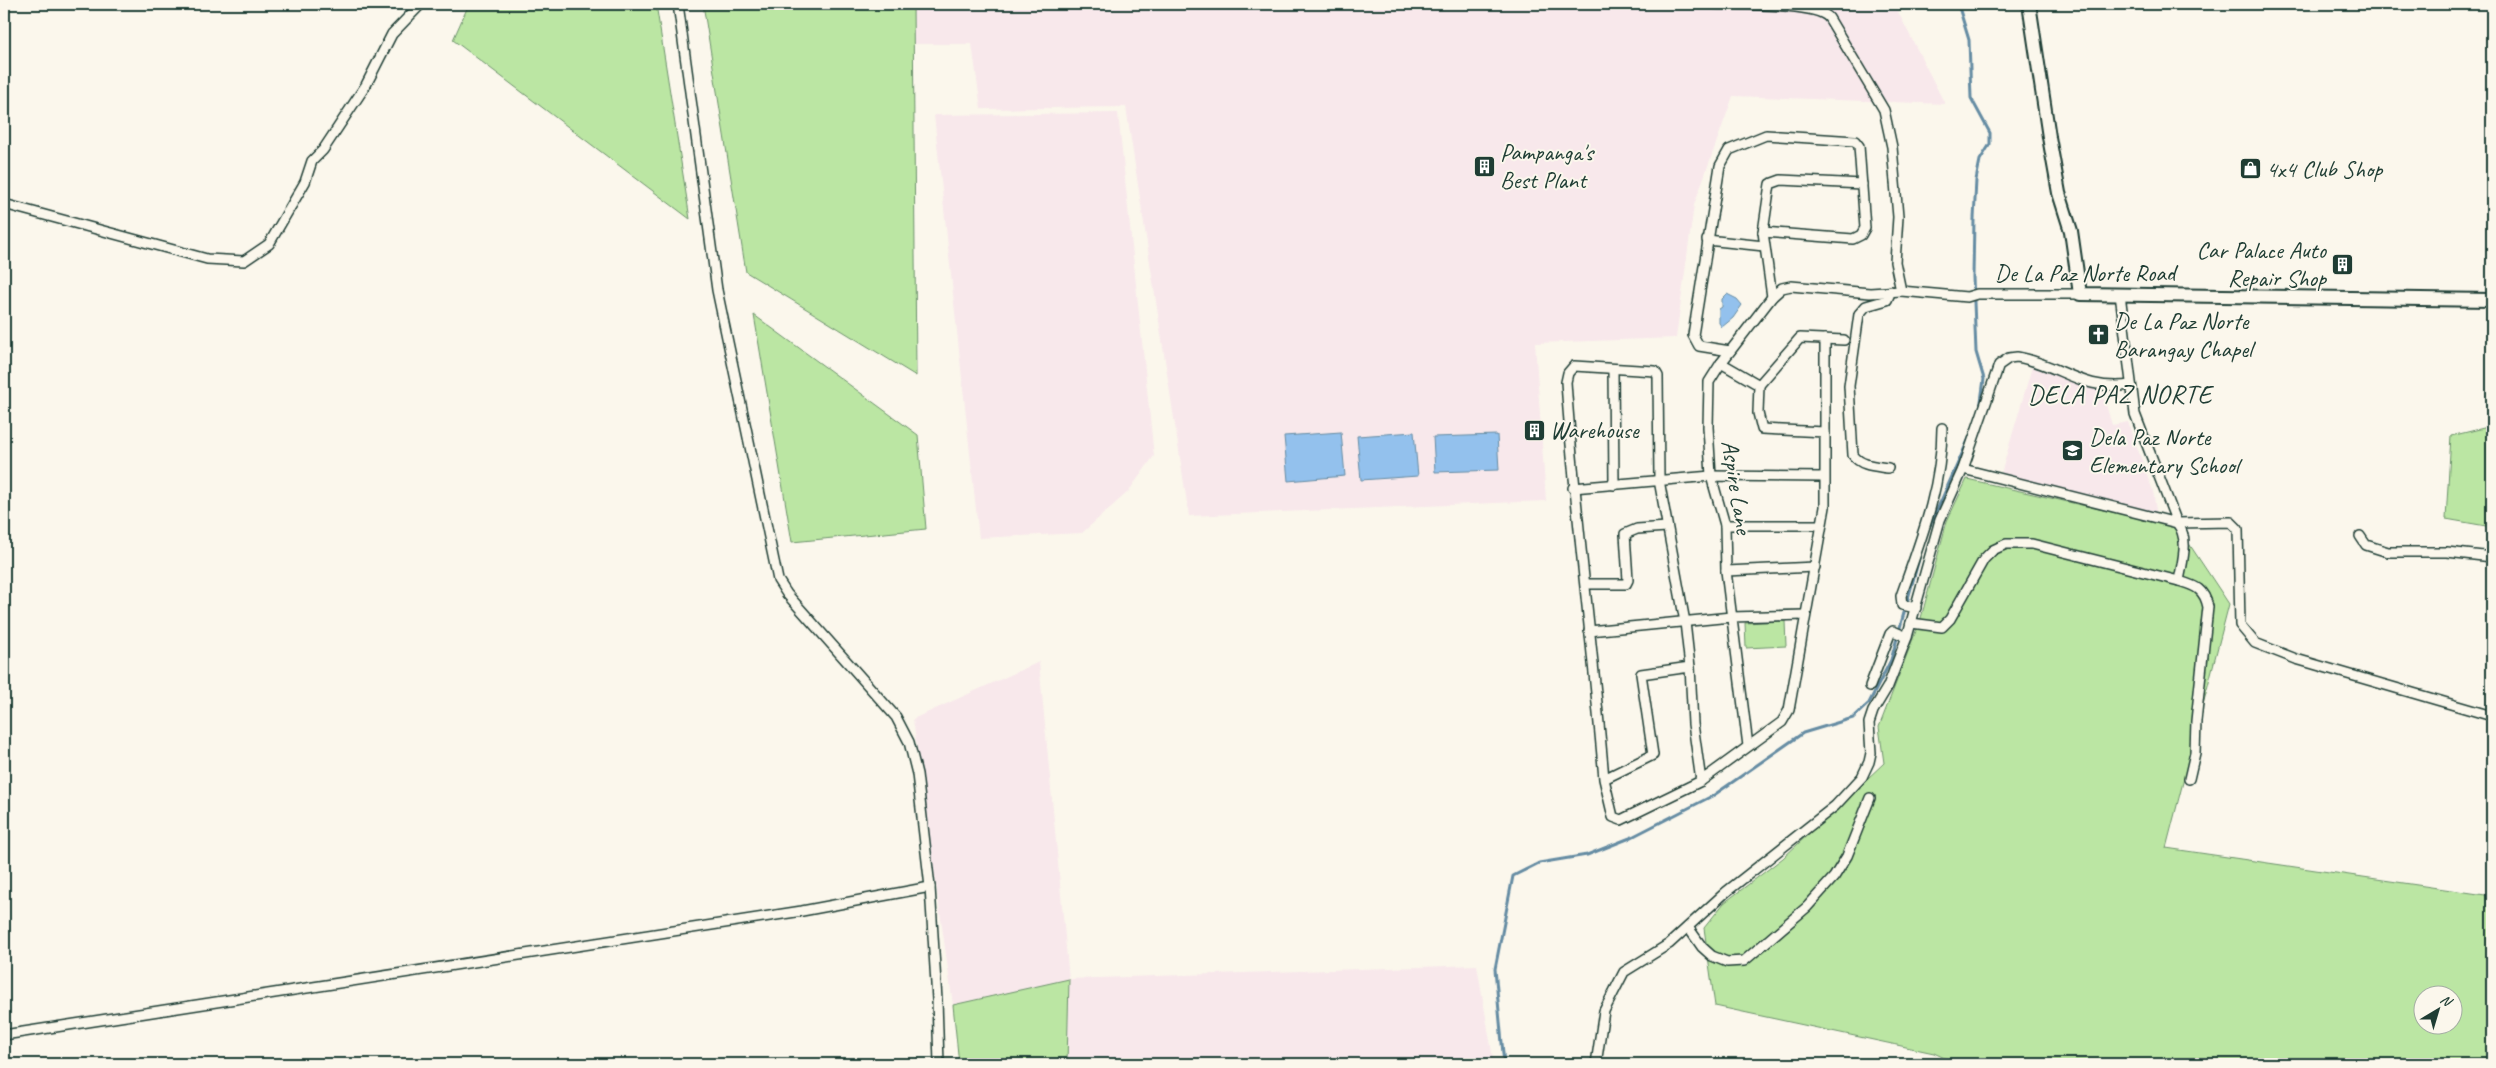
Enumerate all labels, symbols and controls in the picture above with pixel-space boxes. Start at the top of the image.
place label: Pampanga's Best Plant [1500,137,1596,195]
building icon: Pampanga's Best Plant [1472,154,1496,178]
place label: 4x4 Club Shop [2266,154,2383,184]
shop icon: 4x4 Club Shop [2238,157,2262,181]
place label: Car Palace Auto Repair Shop [2196,235,2328,293]
building icon: Car Palace Auto Repair Shop [2330,252,2354,276]
street label: De La Paz Norte Road [1995,258,2179,288]
place label: De La Paz Norte Barangay Chapel [2114,306,2256,364]
church icon: De La Paz Norte Barangay Chapel [2086,323,2110,347]
district label: DELA PAZ NORTE [2028,378,2214,411]
place label: Warehouse [1550,415,1641,445]
building icon: Warehouse [1522,418,1546,442]
place label: Dela Paz Norte Elementary School [2089,422,2243,480]
street label: Aspire Lane [1715,438,1760,538]
school or university icon: Dela Paz Norte Elementary School [2061,439,2085,463]
north arrow [2414,986,2464,1036]
text: N [2437,991,2456,1011]

